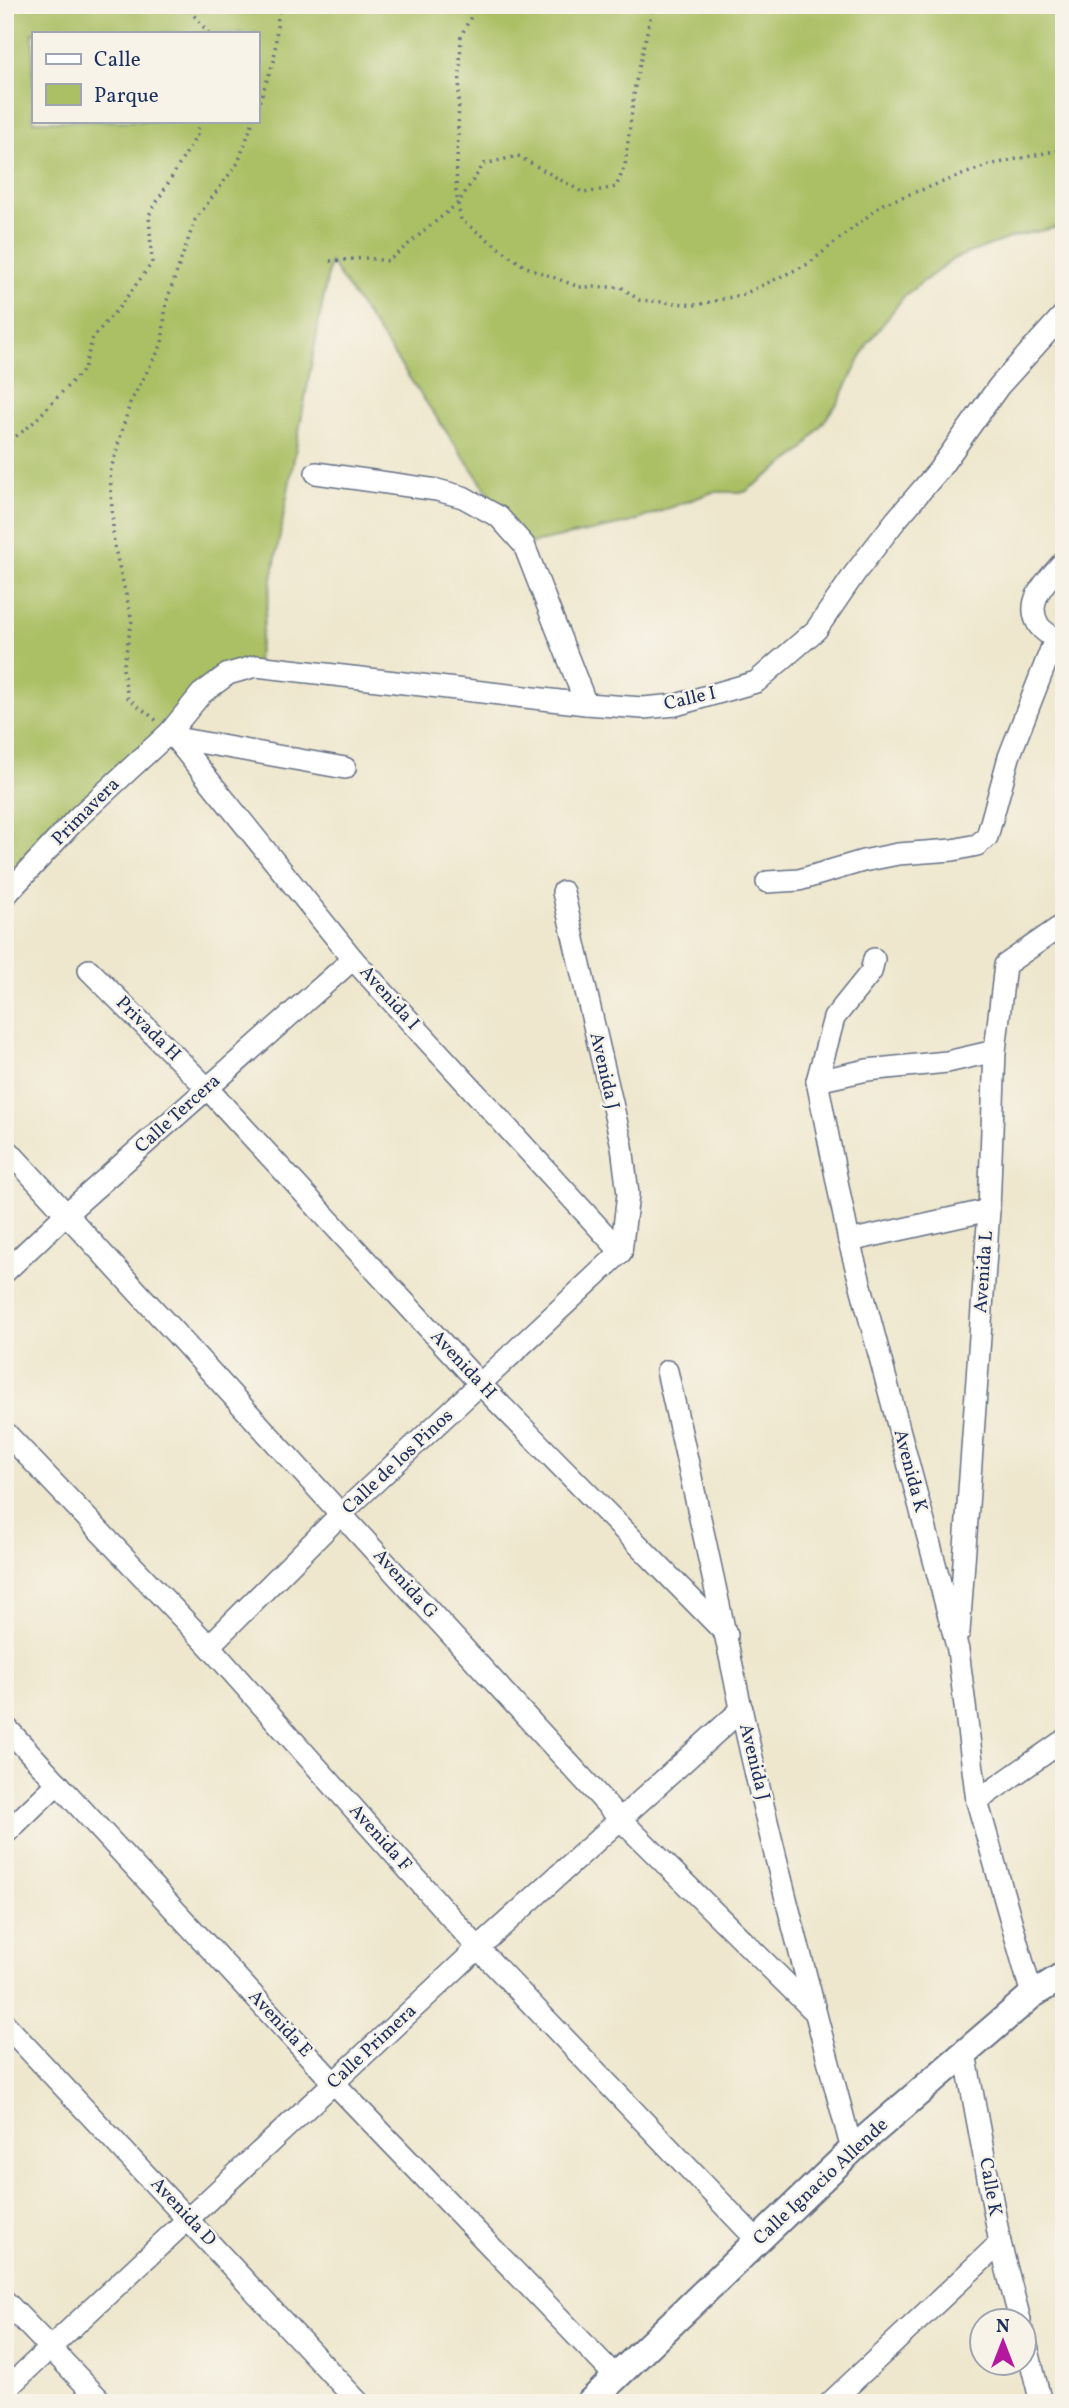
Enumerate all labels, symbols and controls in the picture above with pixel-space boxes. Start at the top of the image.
legend [32,32,259,122]
text: Calle [94,46,141,75]
text: Parque [94,82,159,111]
street label: Calle I [661,680,719,718]
street label: Primavera [46,772,126,852]
street label: Avenida I [353,960,425,1036]
street label: Privada H [110,991,186,1067]
street label: Avenida J [583,1030,625,1112]
street label: Calle Tercera [129,1068,227,1160]
street label: Avenida L [968,1229,1000,1314]
street label: Avenida H [424,1325,502,1405]
street label: Calle de los Pinos [337,1404,459,1520]
street label: Avenida K [886,1427,934,1516]
street label: Avenida G [367,1543,443,1625]
street label: Avenida J [732,1721,776,1803]
street label: Avenida F [343,1799,417,1877]
street label: Avenida E [242,1985,318,2063]
street label: Calle Primera [321,1999,423,2095]
street label: Calle Ignacio Allende [748,2112,894,2252]
street label: Calle K [972,2156,1008,2218]
street label: Avenida D [144,2172,222,2252]
north arrow [968,2306,1038,2376]
text: N [996,2314,1010,2340]

